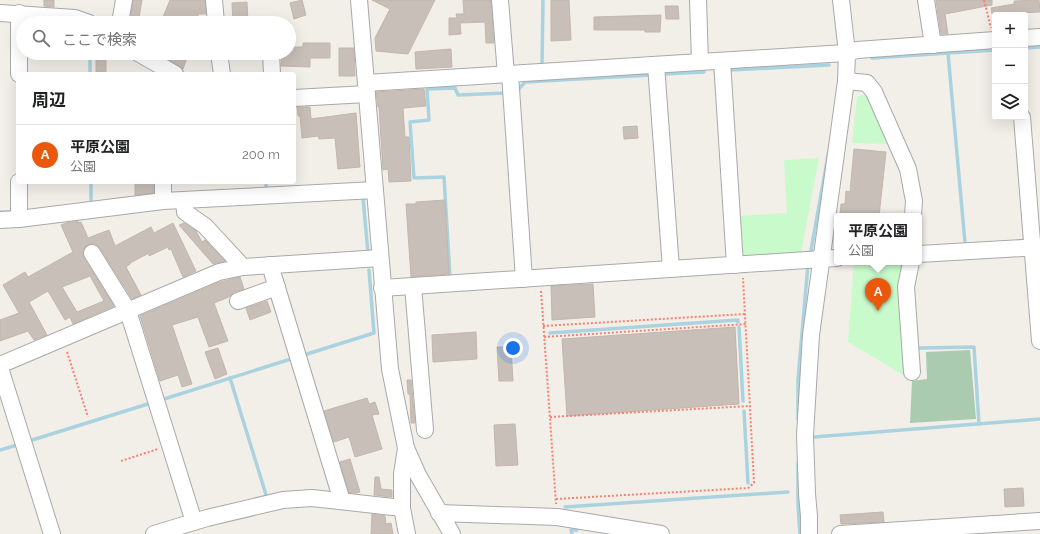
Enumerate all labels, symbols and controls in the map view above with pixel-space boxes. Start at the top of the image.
map controls [992,12,1028,120]
button: + [992,12,1028,48]
search box [16,16,296,60]
icon: search [30,27,52,49]
text: ここで検索 [62,31,137,49]
button: − [992,48,1028,84]
button: layers [992,84,1028,120]
text: 周辺 [32,90,66,110]
text: 平原公園 [70,138,130,156]
text: A [41,147,49,162]
text: 200 m [242,147,280,162]
text: 公園 [70,159,96,174]
popup [834,213,922,265]
text: 平原公園 [848,222,908,240]
text: 公園 [848,243,874,258]
pin: A [865,278,891,311]
your location [503,338,523,358]

